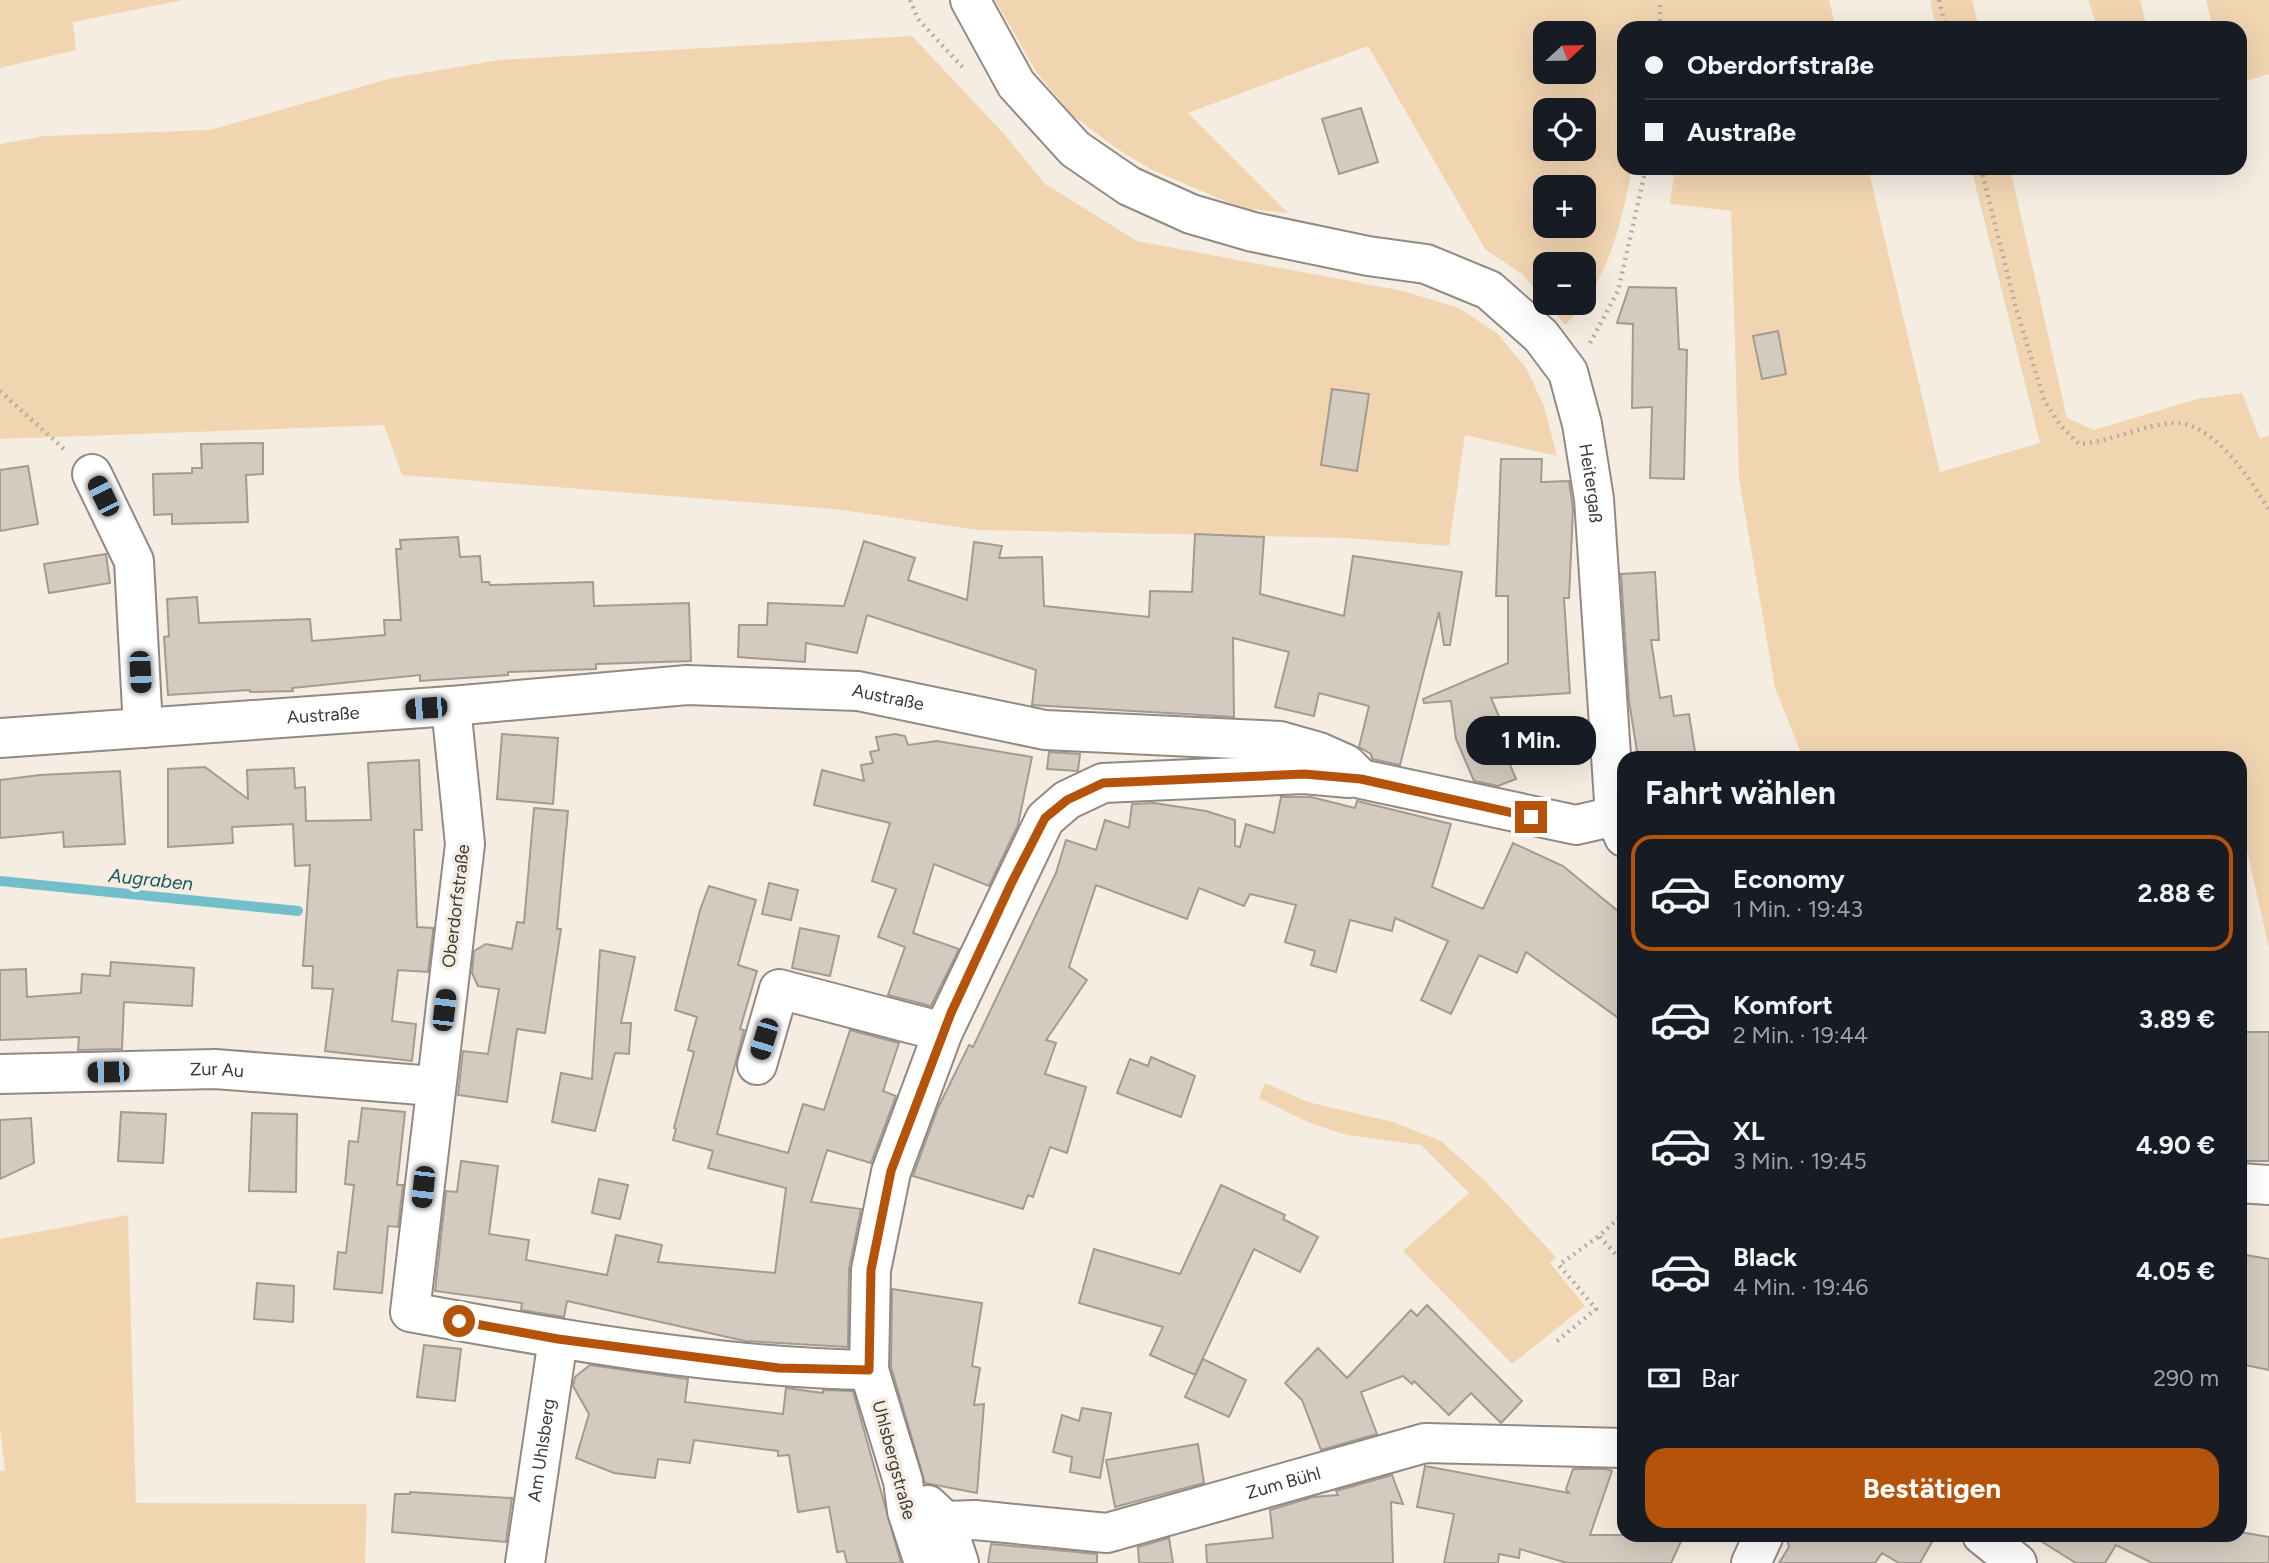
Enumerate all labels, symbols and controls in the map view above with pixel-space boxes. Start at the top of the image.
north arrow [1533,21,1596,84]
map controls [1533,21,1596,315]
text: Oberdorfstraße [1687,49,1874,81]
button: locate [1533,98,1596,161]
text: Austraße [1687,116,1796,148]
button: + [1533,175,1596,238]
button: − [1533,252,1596,315]
street label: Heitergaß [1574,442,1607,524]
car [85,473,122,519]
car [129,650,152,694]
street label: Austraße [850,679,926,716]
car [405,696,448,720]
street label: Austraße [286,702,360,729]
callout: 1 Min. [1466,716,1596,764]
text: 1 Min. [1501,726,1561,754]
text: Fahrt wählen [1645,774,1836,812]
route end [1515,801,1547,833]
street label: Oberdorfstraße [437,843,475,969]
icon: car [1649,862,1712,925]
text: Economy [1733,863,1845,895]
water label: Augraben [107,864,195,895]
text: 2.88 € [2137,877,2215,909]
text: 1 Min. · 19:43 [1733,895,1863,923]
car [432,988,457,1032]
icon: car [1649,988,1712,1051]
text: Komfort [1733,989,1833,1021]
text: 3.89 € [2139,1003,2215,1035]
car [748,1016,781,1062]
text: 2 Min. · 19:44 [1733,1021,1868,1049]
street label: Zur Au [190,1058,245,1082]
car [87,1061,130,1083]
icon: car [1649,1114,1712,1177]
text: XL [1733,1115,1765,1147]
text: 4.90 € [2136,1129,2215,1161]
text: 3 Min. · 19:45 [1733,1147,1867,1175]
car [411,1165,436,1209]
icon: car [1649,1240,1712,1303]
text: Black [1733,1241,1797,1273]
text: 4.05 € [2136,1255,2215,1287]
text: 4 Min. · 19:46 [1733,1273,1868,1301]
route start [443,1305,475,1337]
icon: cash [1645,1359,1683,1397]
text: Bar [1701,1362,1739,1394]
text: 290 m [2153,1364,2219,1392]
street label: Am Uhlsberg [523,1397,560,1503]
street label: Uhlsbergstraße [868,1398,921,1522]
button: Bestätigen [1645,1448,2219,1528]
street label: Zum Bühl [1244,1462,1323,1504]

